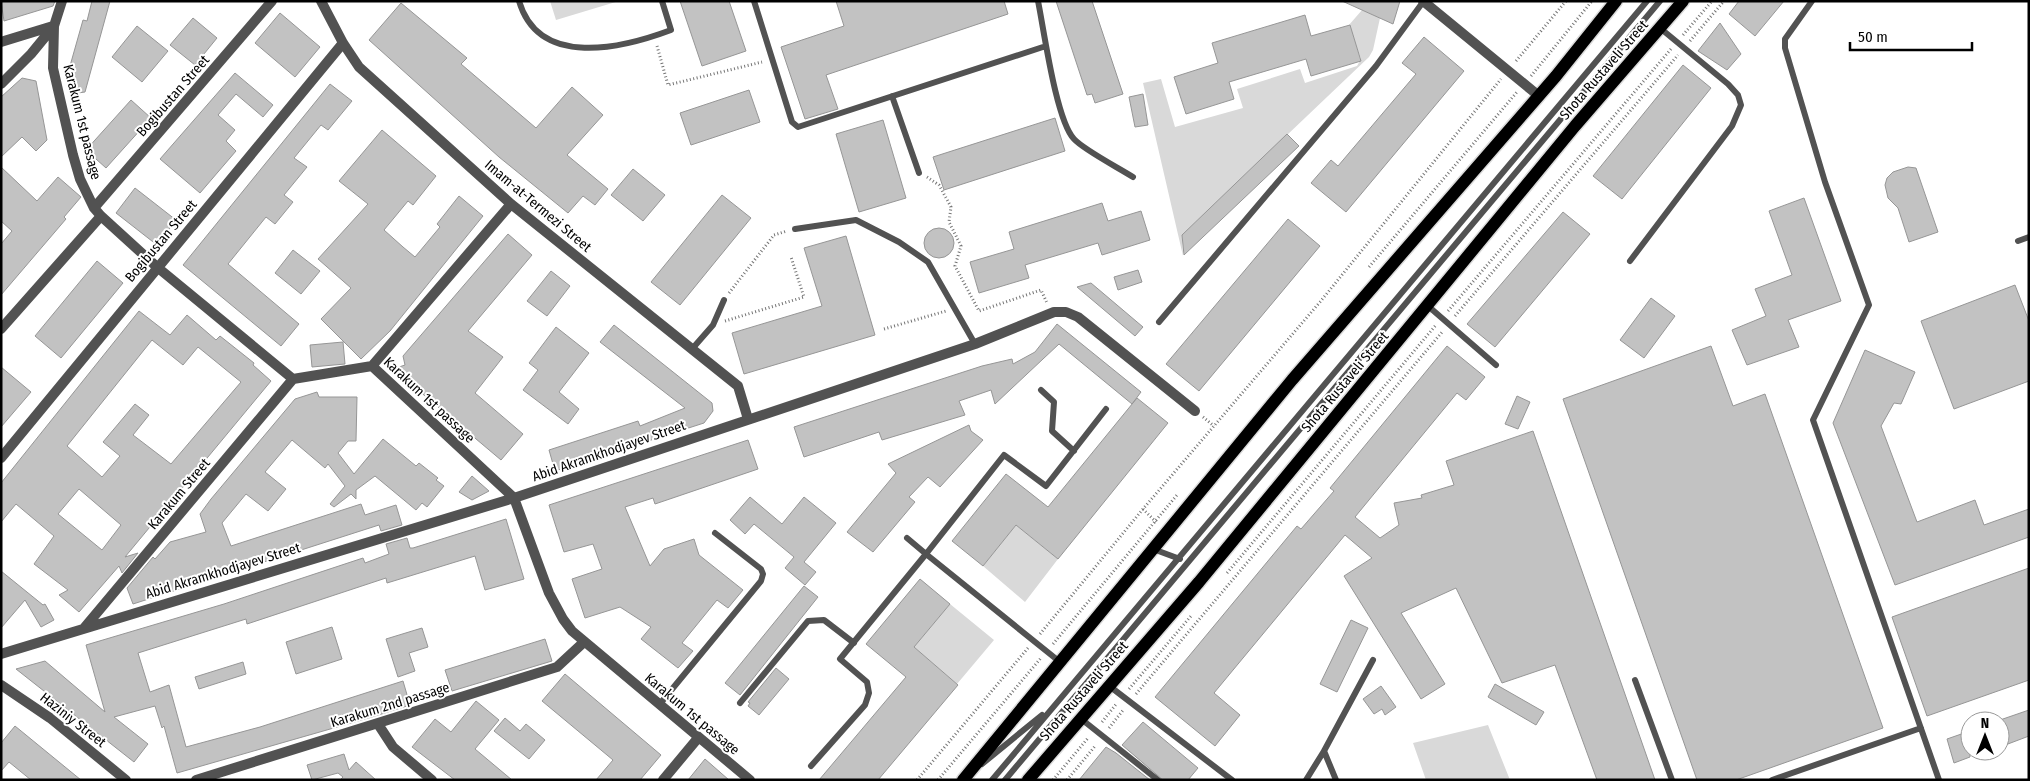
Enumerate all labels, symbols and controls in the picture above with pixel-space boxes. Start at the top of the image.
street label: Shota Rustaveli Street [1556,16,1652,123]
scale bar [1850,20,1972,52]
text: 50 m [1858,28,1888,46]
street label: Bogibustаn Street [133,51,213,140]
street label: Karakum 1st passage [59,63,105,182]
street label: Imam-at-Termezi Street [481,156,595,256]
street label: Bogibustan Street [122,196,201,286]
street label: Shota Rustaveli Street [1298,328,1392,436]
street label: Karakum 1st passage [380,353,478,447]
street label: Abid Akramkhodjayev Street [530,417,688,485]
street label: Karakum Street [144,455,214,533]
street label: Abid Akramkhodjayev Street [144,539,303,603]
street label: Shota Rustaveli Street [1036,637,1132,744]
street label: Karakum 1st passage [641,669,743,759]
street label: Karakum 2nd passage [328,679,452,731]
street label: Haziniy Street [37,689,110,751]
north arrow [1960,711,2010,761]
text: N [1981,715,1989,732]

